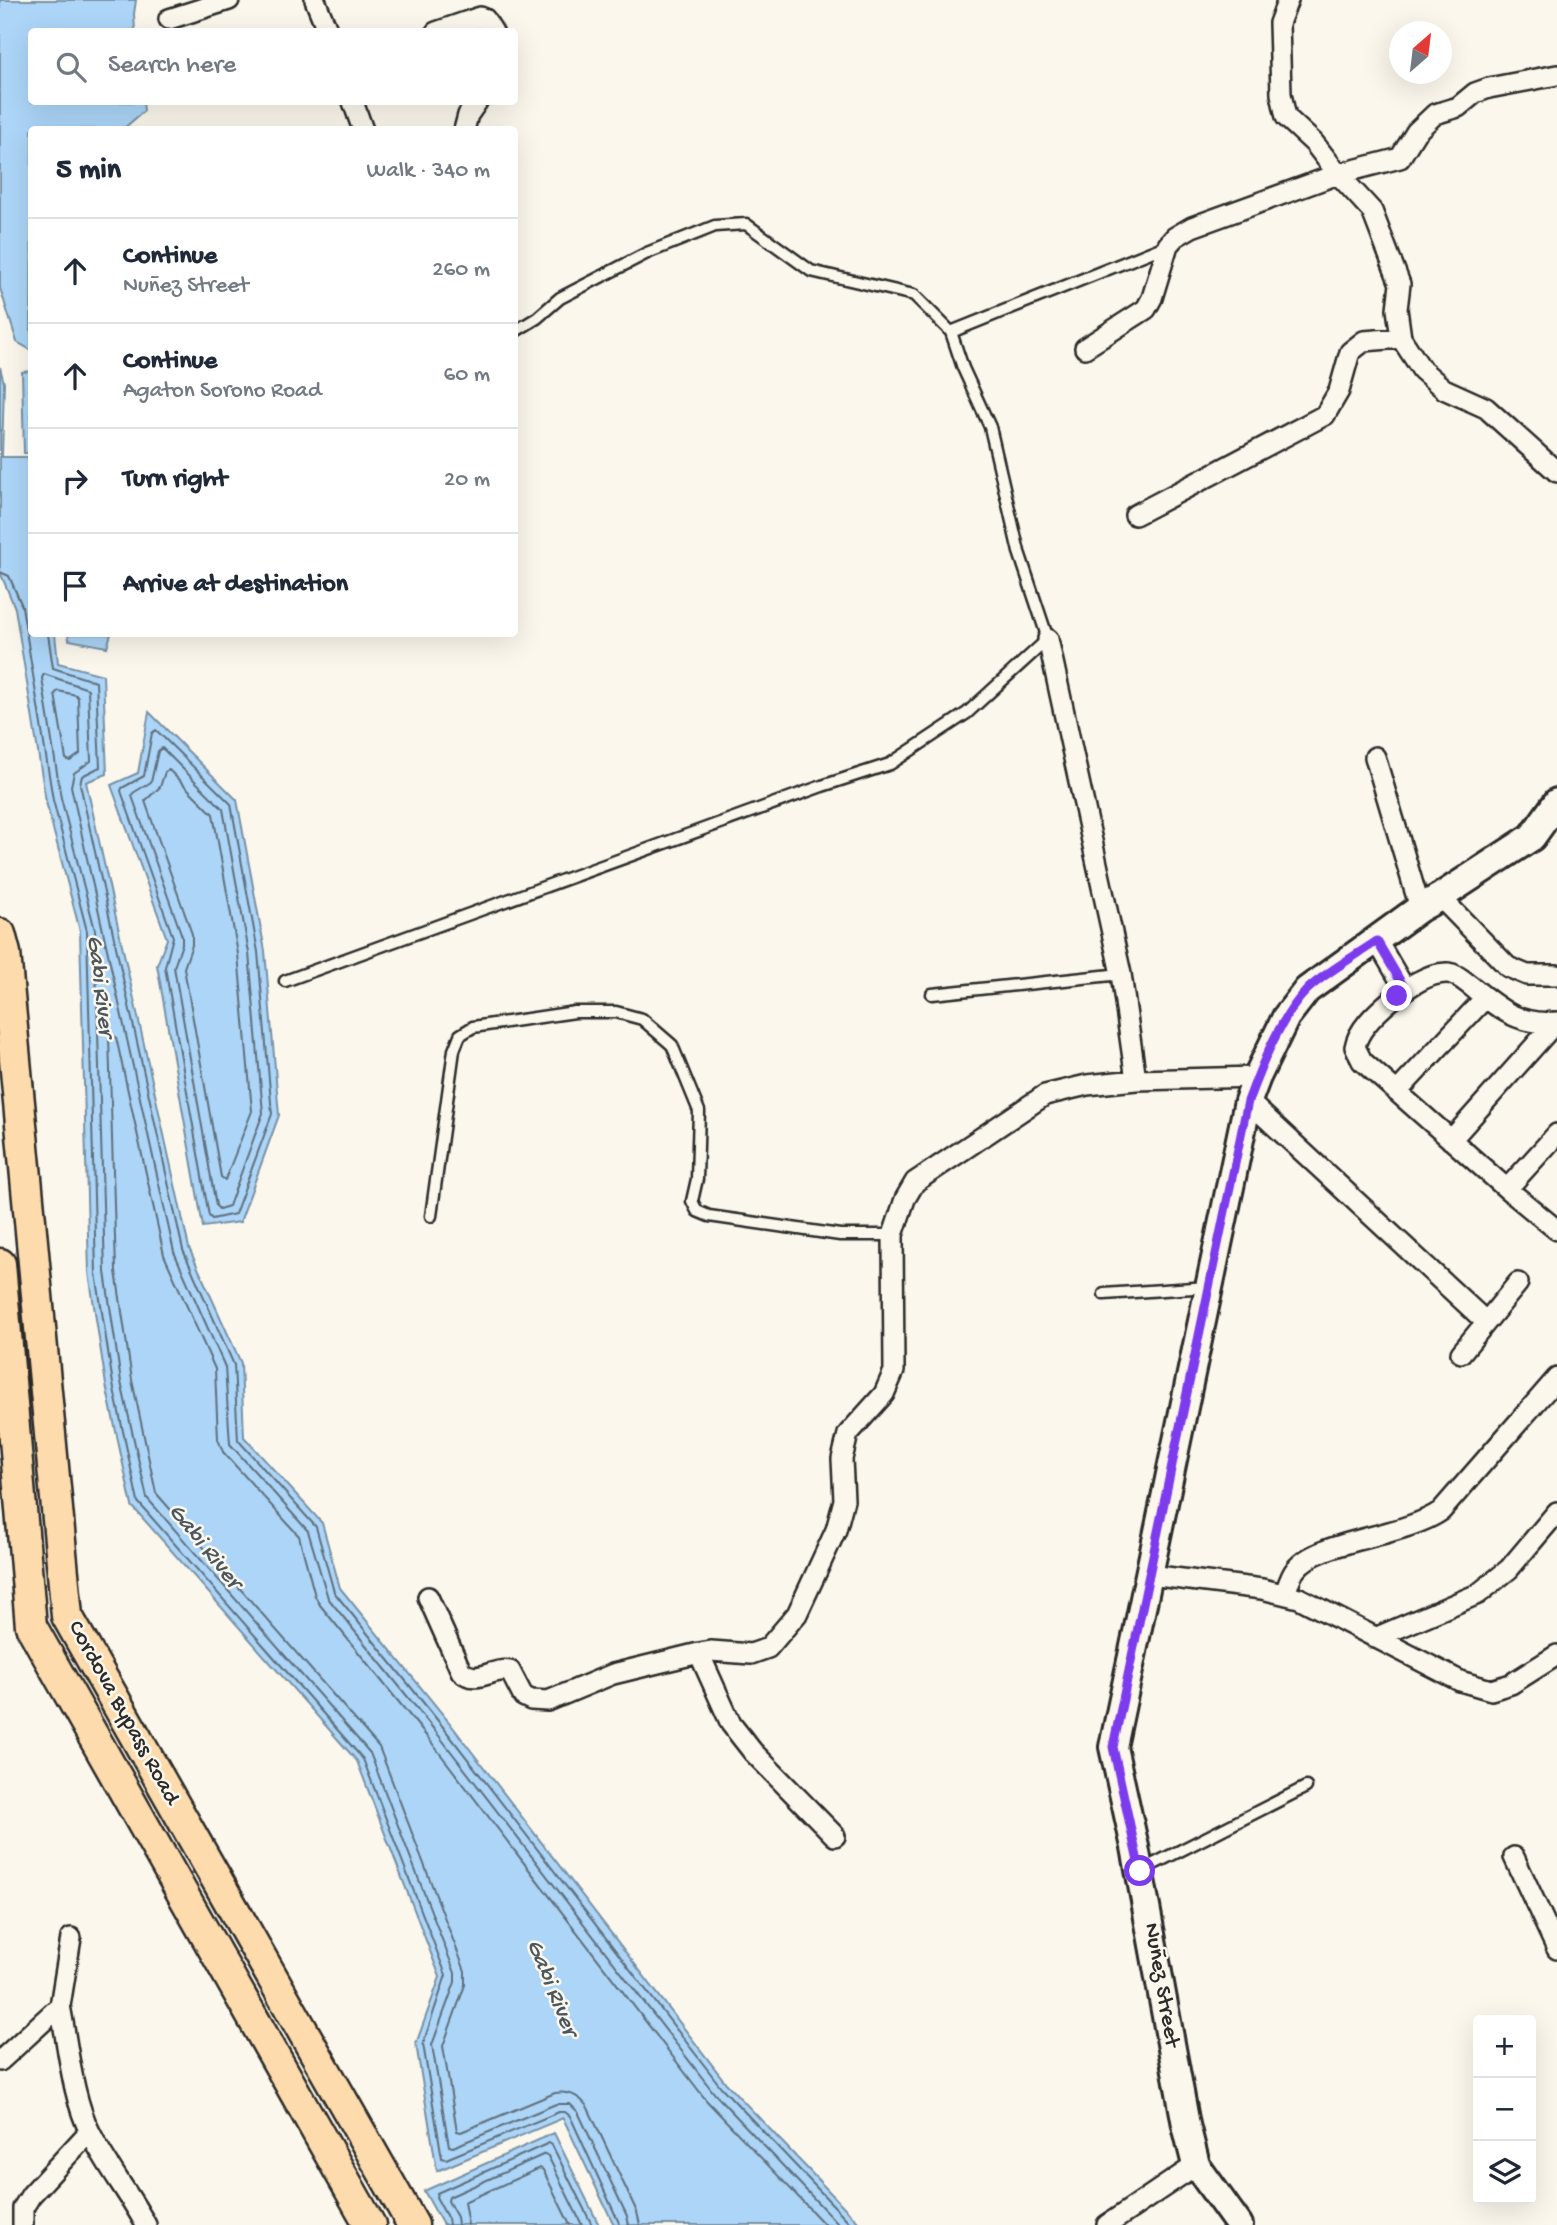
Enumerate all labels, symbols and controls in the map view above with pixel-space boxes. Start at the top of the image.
north arrow [1389,21,1452,84]
search box [28,28,518,105]
icon: search [52,48,90,86]
text: Search here [108,51,236,82]
text: 5 min [56,154,121,189]
text: Walk · 340 m [367,158,490,185]
text: Continue [123,242,217,273]
icon: ahead [56,252,94,290]
text: 260 m [432,257,490,284]
text: Nuñez Street [123,273,249,300]
text: Continue [123,347,217,378]
icon: ahead [56,357,94,395]
text: 60 m [444,362,490,389]
text: Agaton Sorono Road [123,378,321,405]
icon: right [56,462,94,500]
text: Turn right [123,465,227,496]
text: 20 m [444,467,490,494]
icon: arrive [56,567,94,605]
text: Arrive at destination [123,570,348,601]
water label: Gabi River [78,934,120,1042]
route end [1381,980,1412,1011]
water label: Gabi River [161,1499,250,1599]
street label: Cordova Bypass Road [61,1616,186,1811]
route start [1124,1855,1155,1886]
street label: Nuñez Street [1137,1921,1185,2051]
water label: Gabi River [519,1936,585,2045]
map controls [1473,2015,1536,2204]
button: + [1473,2015,1536,2078]
button: − [1473,2078,1536,2141]
button: layers [1473,2141,1536,2204]

